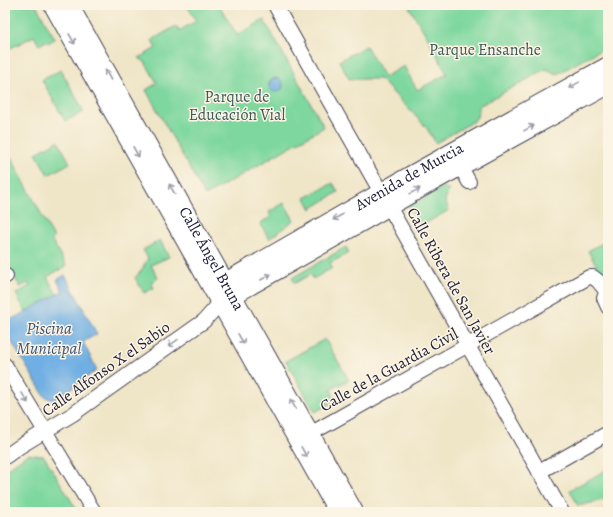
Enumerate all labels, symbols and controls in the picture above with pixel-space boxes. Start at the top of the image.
one-way arrow [69,33,76,45]
park label: Parque Ensanche [429,39,541,61]
one-way arrow [104,70,112,82]
one-way arrow [568,82,580,89]
park label: Parque de Educación Vial [189,86,285,126]
one-way arrow [523,124,535,132]
street label: Avenida de Murcia [350,137,468,216]
one-way arrow [132,146,140,158]
one-way arrow [167,183,175,195]
one-way arrow [409,187,421,195]
street label: Calle Ángel Bruna [174,203,250,315]
street label: Calle Ribera de San Javier [401,204,501,358]
one-way arrow [332,214,344,222]
one-way arrow [260,273,272,281]
street label: Calle Alfonso X el Sabio [37,316,175,422]
water label: Piscina Municipal [16,317,82,360]
street label: Calle de la Guardia Civil [316,323,462,417]
one-way arrow [237,333,245,345]
one-way arrow [167,339,178,347]
one-way arrow [22,392,30,404]
one-way arrow [288,398,296,410]
one-way arrow [301,446,309,458]

